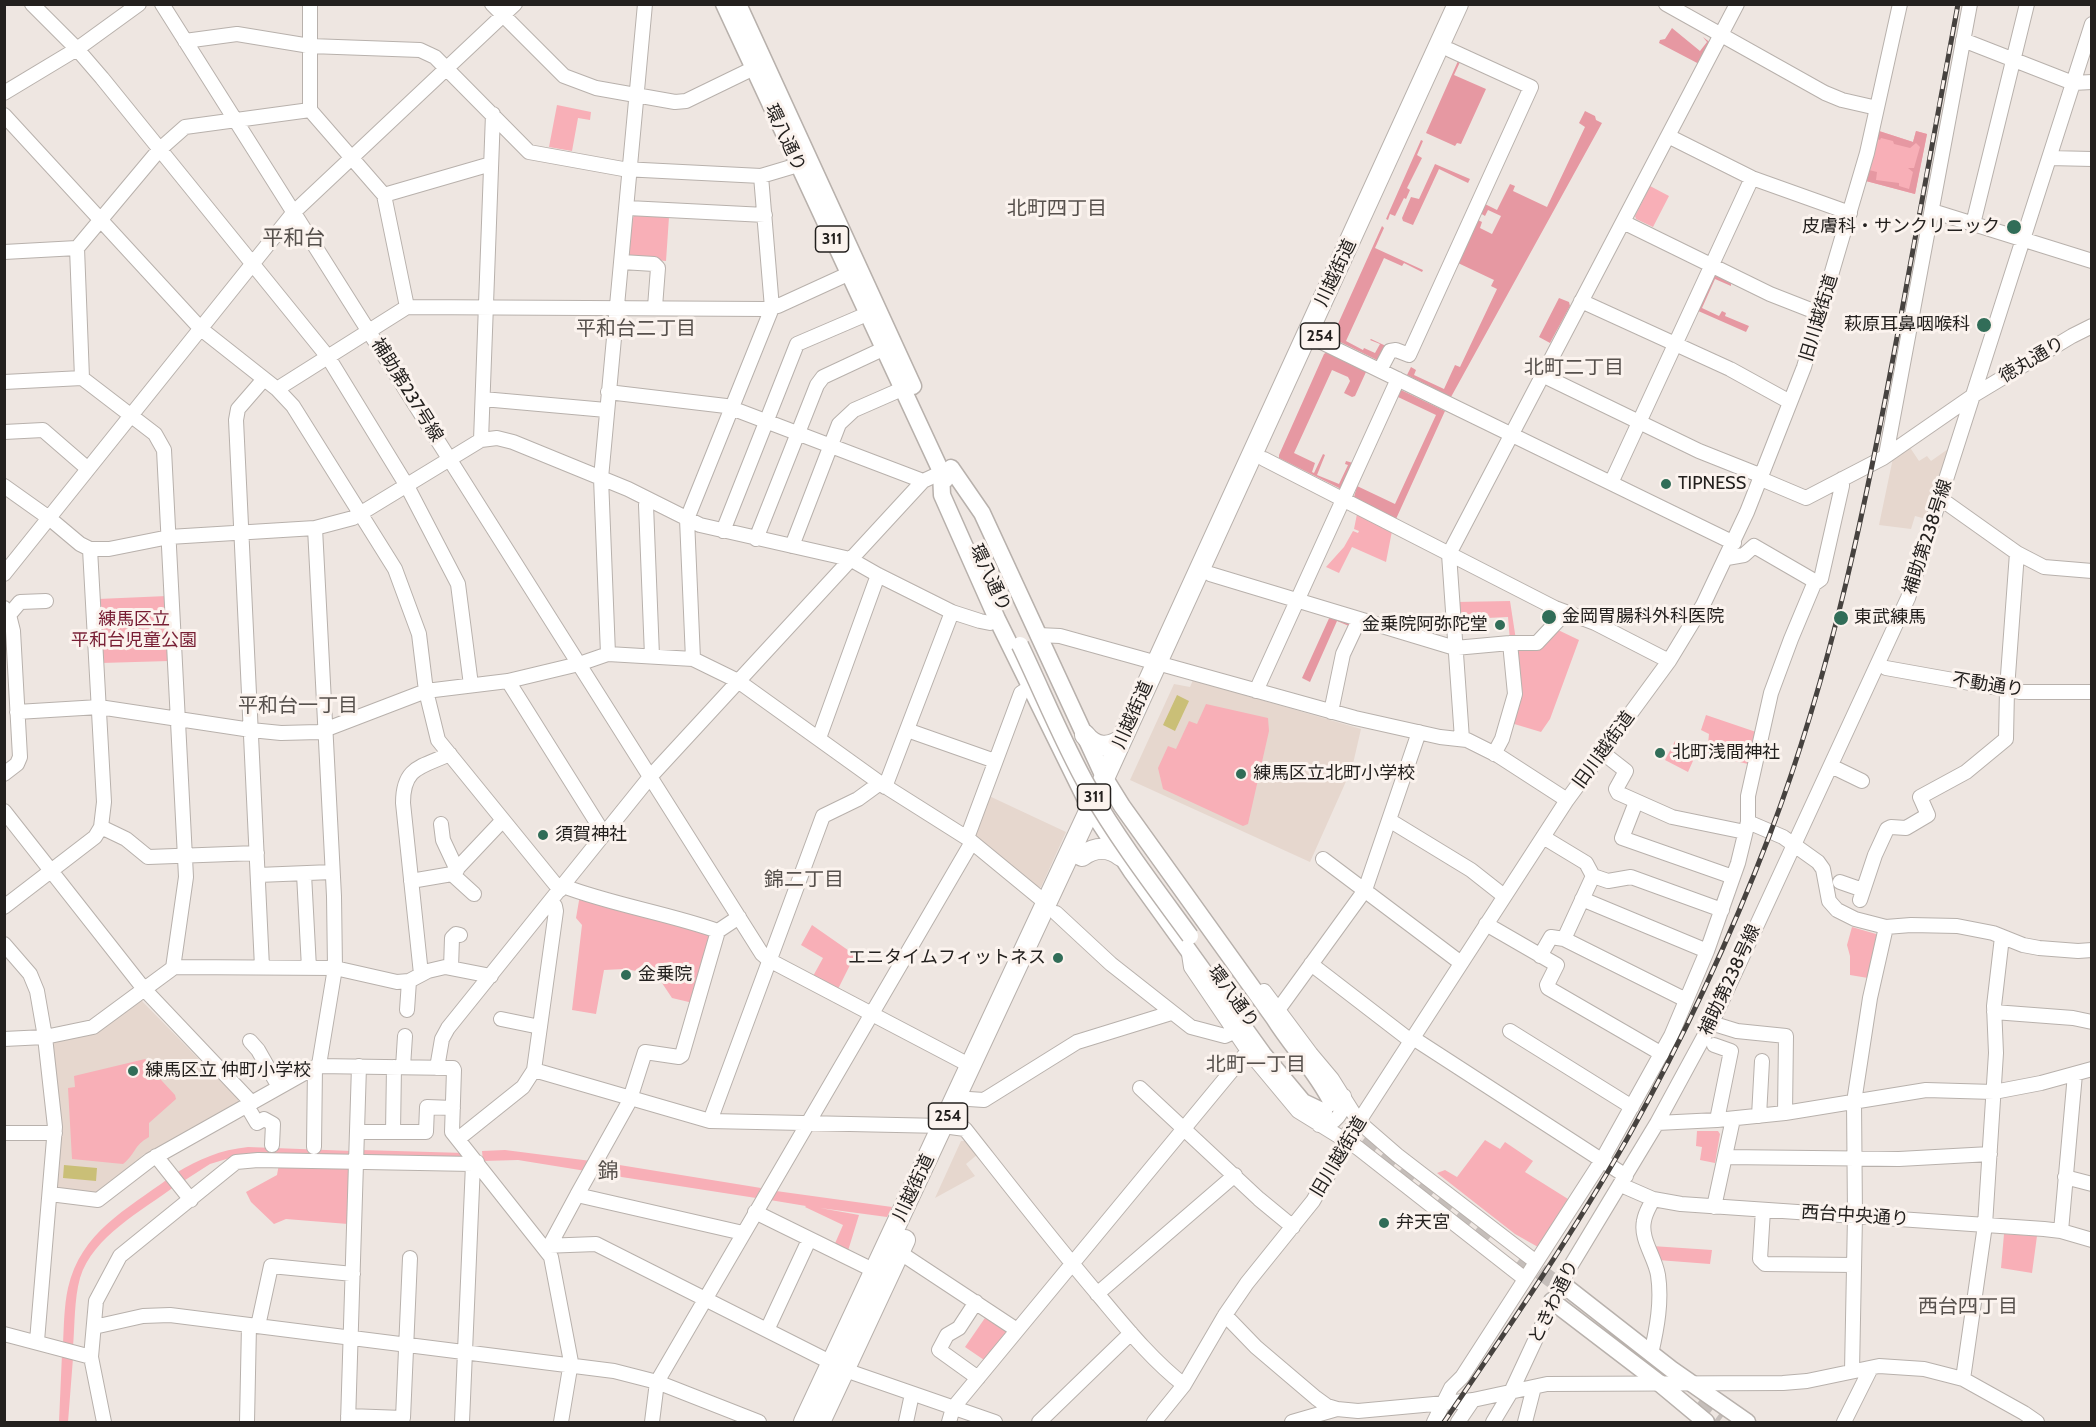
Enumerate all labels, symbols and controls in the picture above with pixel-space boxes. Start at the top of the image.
street label: 環八通り [760,101,810,175]
district label: 北町四丁目 [1007,197,1107,221]
place label: 皮膚科・サンクリニック [1802,216,2000,238]
marker: 皮膚科・サンクリニック [2005,218,2023,236]
district label: 平和台 [263,226,325,252]
road number: 311 [816,226,848,252]
street label: 川越街道 [1311,236,1361,310]
street label: 旧川越街道 [1796,272,1842,364]
place label: 萩原耳鼻咽喉科 [1844,314,1970,336]
marker: 萩原耳鼻咽喉科 [1975,316,1993,334]
district label: 平和台二丁目 [576,317,696,341]
road number: 254 [1300,323,1340,349]
street label: 徳丸通り [1996,332,2068,388]
street label: 補助第237号線 [367,334,447,446]
district label: 北町二丁目 [1524,356,1624,380]
place label: TIPNESS [1678,473,1746,495]
marker: TIPNESS [1659,477,1673,491]
street label: 補助第238号線 [1899,477,1957,597]
street label: 環八通り [965,541,1015,615]
place label: 金岡胃腸科外科医院 [1562,606,1724,628]
place label: 東武練馬 [1854,607,1926,629]
marker: 金岡胃腸科外科医院 [1540,608,1558,626]
park label: 練馬区立 平和台児童公園 [71,609,197,652]
marker: 東武練馬 [1832,609,1850,627]
place label: 金乗院阿弥陀堂 [1362,614,1488,636]
marker: 金乗院阿弥陀堂 [1493,618,1507,632]
street label: 不動通り [1951,669,2025,701]
street label: 川越街道 [1108,678,1158,752]
district label: 平和台一丁目 [238,694,358,718]
street label: 旧川越街道 [1569,707,1639,793]
place label: 北町浅間神社 [1672,742,1780,764]
marker: 北町浅間神社 [1653,746,1667,760]
place label: 練馬区立北町小学校 [1253,763,1415,785]
marker: 練馬区立北町小学校 [1234,767,1248,781]
road number: 311 [1078,784,1110,810]
place label: 須賀神社 [555,824,627,846]
marker: 須賀神社 [536,828,550,842]
district label: 錦二丁目 [764,868,844,892]
street label: 補助第238号線 [1695,921,1765,1039]
place label: エニタイムフィットネス [848,947,1046,969]
marker: エニタイムフィットネス [1051,951,1065,965]
street label: 環八通り [1203,962,1263,1032]
place label: 金乗院 [638,964,692,986]
marker: 金乗院 [619,968,633,982]
district label: 北町一丁目 [1206,1053,1306,1077]
place label: 練馬区立 仲町小学校 [145,1060,311,1082]
marker: 練馬区立 仲町小学校 [126,1064,140,1078]
road number: 254 [928,1103,968,1129]
street label: 旧川越街道 [1307,1113,1371,1201]
street label: 川越街道 [889,1151,939,1225]
district label: 錦 [598,1159,618,1185]
street label: 西台中央通り [1800,1201,1910,1231]
place label: 弁天宮 [1396,1212,1450,1234]
marker: 弁天宮 [1377,1216,1391,1230]
street label: ときわ通り [1525,1257,1583,1347]
district label: 西台四丁目 [1918,1295,2018,1319]

